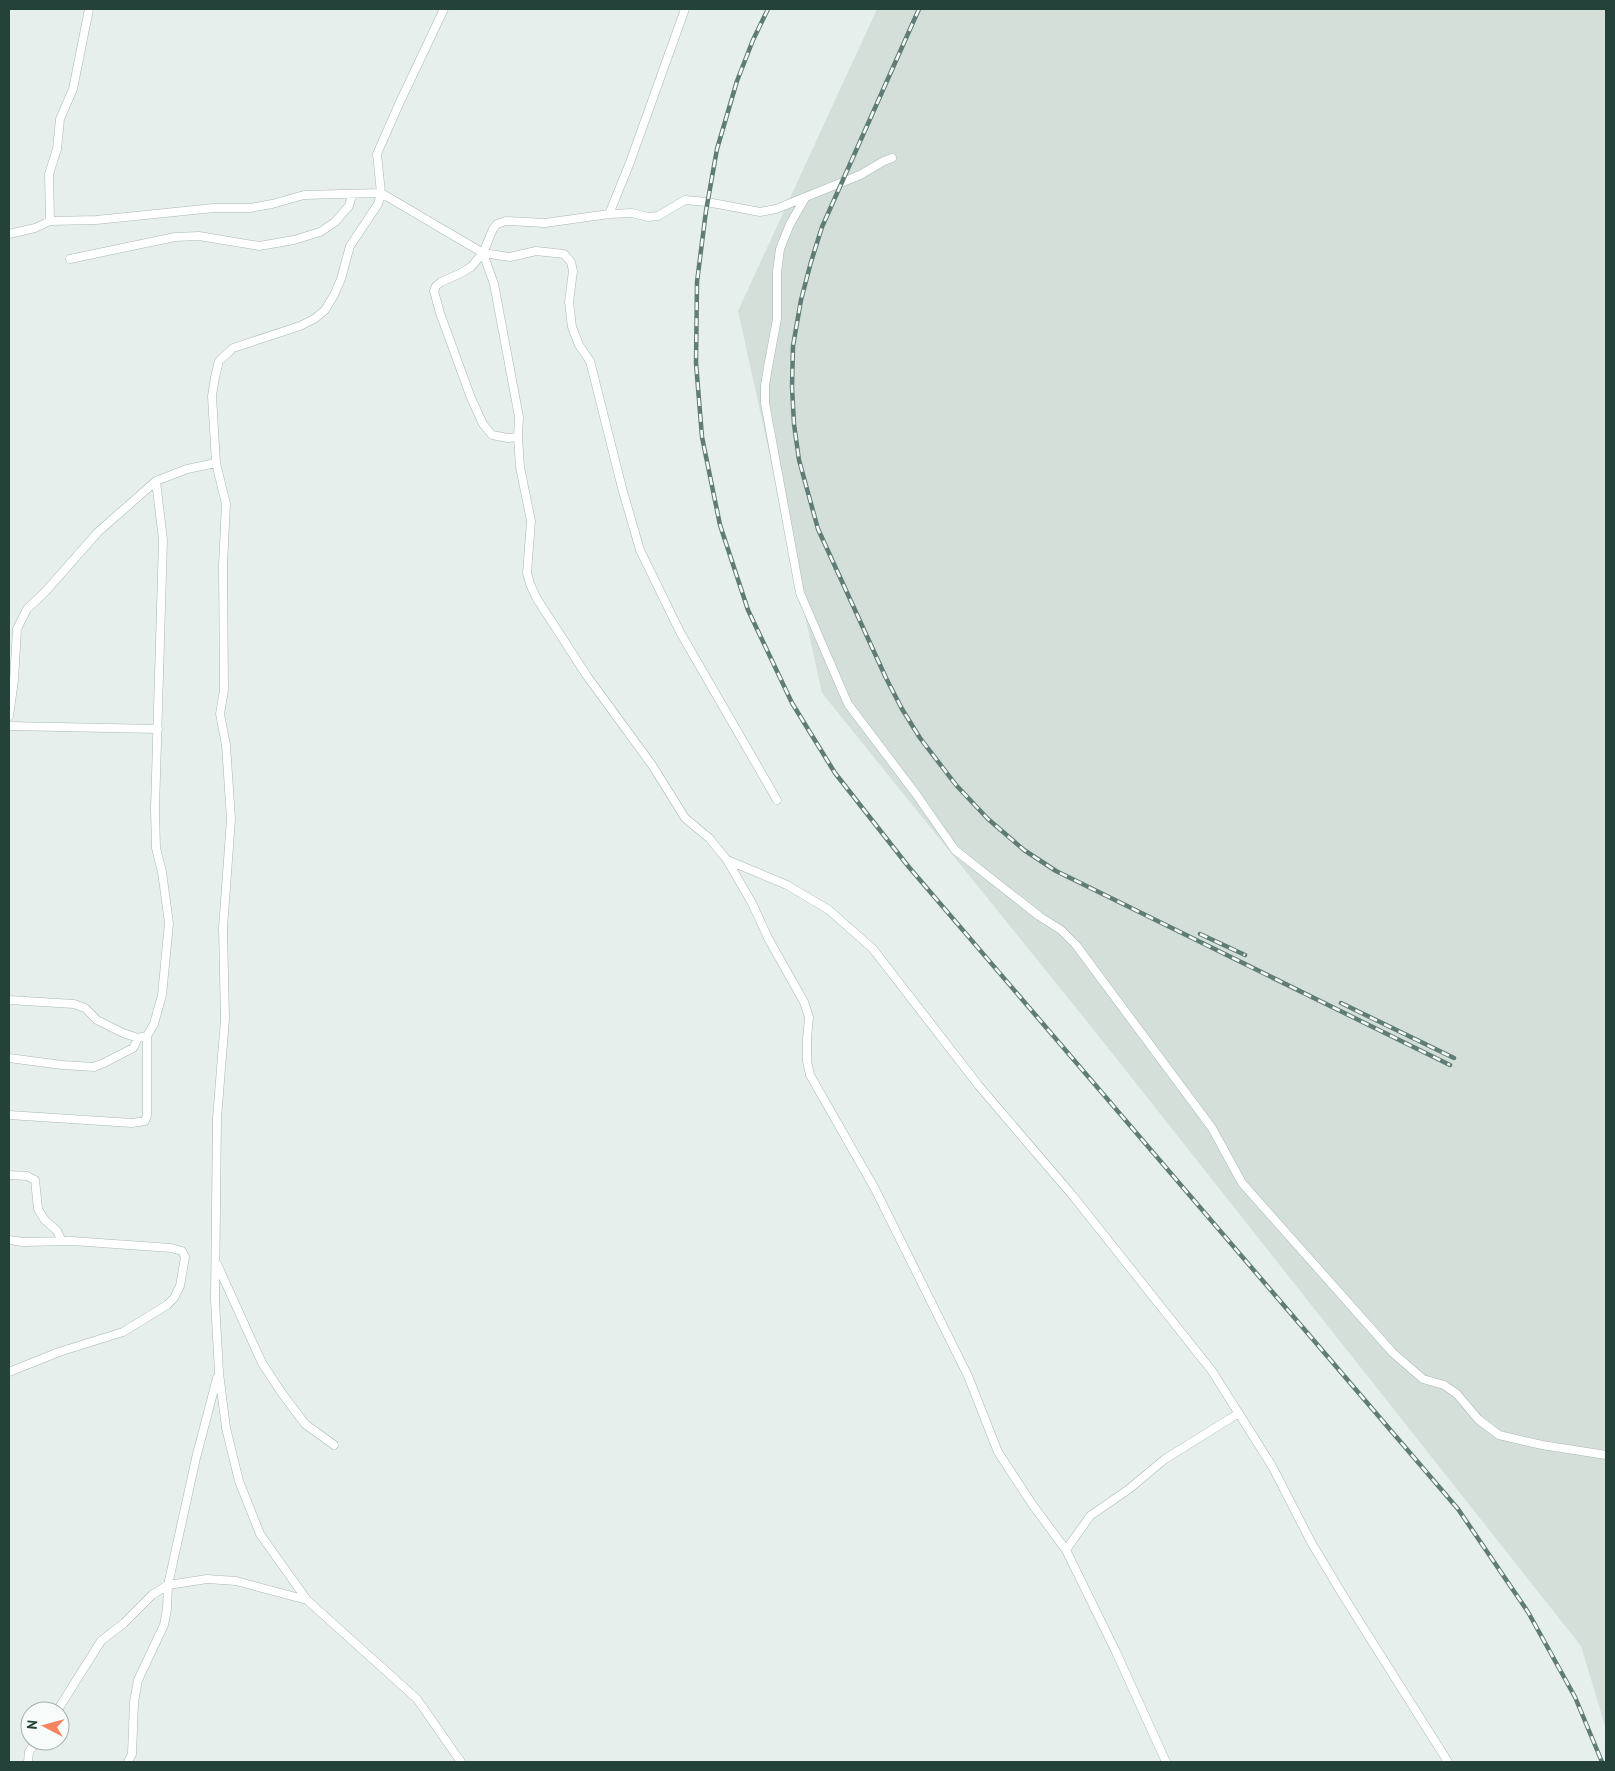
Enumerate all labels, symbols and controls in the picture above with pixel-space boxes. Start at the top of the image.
north arrow [20,1701,70,1751]
text: N [23,1719,42,1730]

